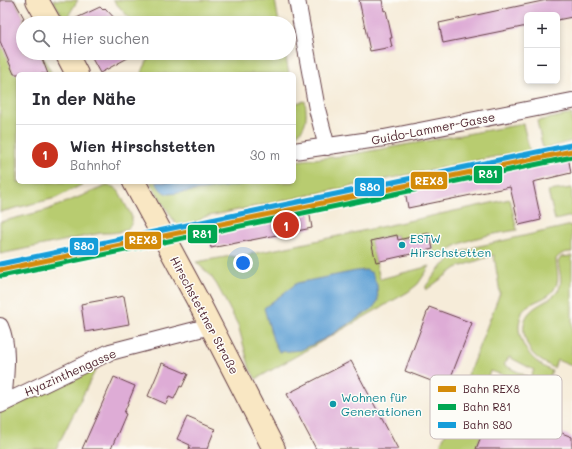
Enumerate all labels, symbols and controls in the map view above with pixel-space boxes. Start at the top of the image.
map controls [524,12,560,84]
button: + [524,12,560,48]
search box [16,16,296,60]
icon: search [30,27,52,49]
text: Hier suchen [62,28,149,48]
button: − [524,48,560,84]
text: In der Nähe [32,87,136,109]
street label: Guido-Lammer-Gasse [370,108,496,148]
text: Wien Hirschstetten [70,136,215,156]
text: 1 [42,146,48,163]
text: 30 m [250,146,280,163]
text: Bahnhof [70,156,121,173]
line badge: R81 [473,165,503,184]
text: R81 [478,166,498,181]
line badge: REX8 [410,171,448,190]
text: REX8 [415,173,444,188]
line badge: S80 [354,177,385,197]
text: S80 [360,179,380,194]
pin: 1 [273,210,299,240]
line badge: R81 [187,224,218,244]
text: R81 [192,226,212,241]
place label: ESTW Hirschstetten [410,230,491,260]
line badge: REX8 [124,231,162,250]
text: REX8 [129,232,158,247]
line badge: S80 [69,237,99,256]
text: S80 [74,238,94,253]
marker: ESTW Hirschstetten [397,240,407,250]
street label: Hirschstettner Straße [167,253,243,377]
your location [233,253,253,273]
street label: Hyazinthengasse [22,345,118,399]
legend [430,375,562,439]
text: Bahn REX8 [463,381,520,396]
place label: Wohnen für Generationen [341,389,422,419]
marker: Wohnen für Generationen [328,399,338,409]
text: Bahn R81 [463,399,511,414]
text: Bahn S80 [463,417,512,432]

